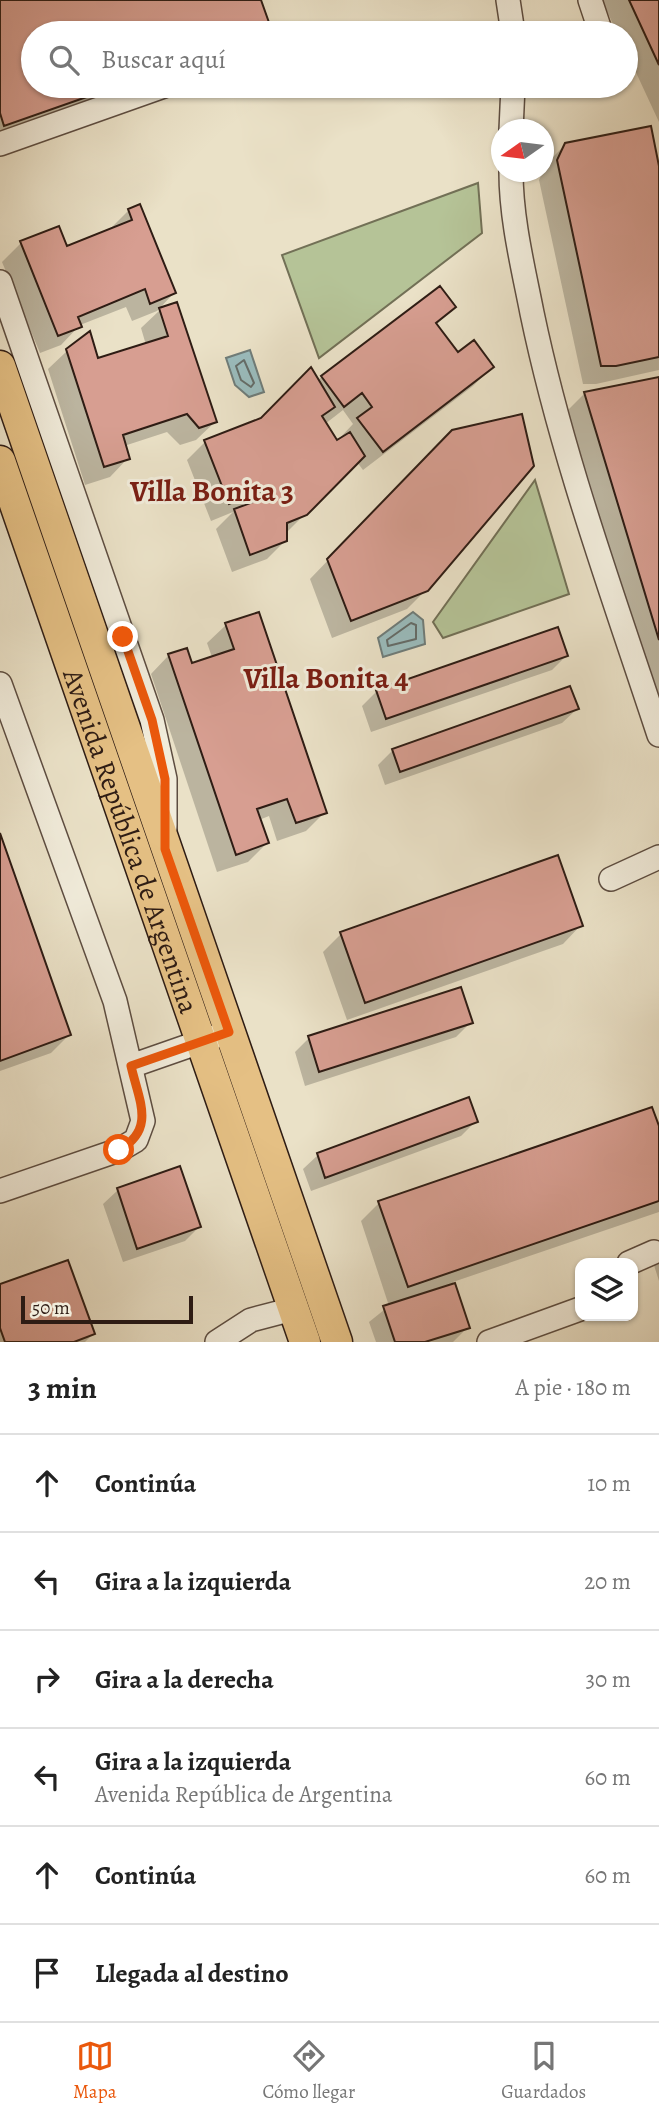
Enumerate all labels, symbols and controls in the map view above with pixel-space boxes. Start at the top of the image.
search box [21,21,638,98]
icon: search [45,41,83,79]
text: Buscar aquí [101,42,226,77]
north arrow [491,119,554,182]
district label: Villa Bonita 3 [129,471,294,511]
route end [107,621,138,652]
district label: Villa Bonita 4 [242,658,409,698]
street label: Avenida República de Argentina [53,663,208,1019]
route start [103,1134,134,1165]
map controls [575,1258,638,1321]
button: layers [575,1258,638,1321]
scale bar [21,1293,192,1325]
text: 50 m [32,1295,70,1321]
text: 3 min [28,1368,97,1408]
text: A pie · 180 m [515,1372,631,1403]
icon: ahead [28,1464,66,1502]
text: Continúa [95,1466,196,1501]
text: 10 m [587,1468,631,1499]
icon: left [28,1562,66,1600]
text: Gira a la izquierda [95,1564,291,1599]
text: 20 m [584,1566,631,1597]
icon: right [28,1660,66,1698]
text: Gira a la derecha [95,1662,274,1697]
text: 30 m [585,1664,631,1695]
text: Gira a la izquierda [95,1744,291,1779]
icon: left [28,1758,66,1796]
text: 60 m [584,1762,631,1793]
text: Avenida República de Argentina [95,1779,393,1810]
icon: ahead [28,1856,66,1894]
text: Continúa [95,1858,196,1893]
text: 60 m [584,1860,631,1891]
icon: arrive [28,1954,66,1992]
text: Llegada al destino [95,1956,289,1991]
tab: Mapa [73,2037,117,2105]
tab: Cómo llegar [262,2037,355,2105]
tab: Guardados [501,2037,586,2105]

